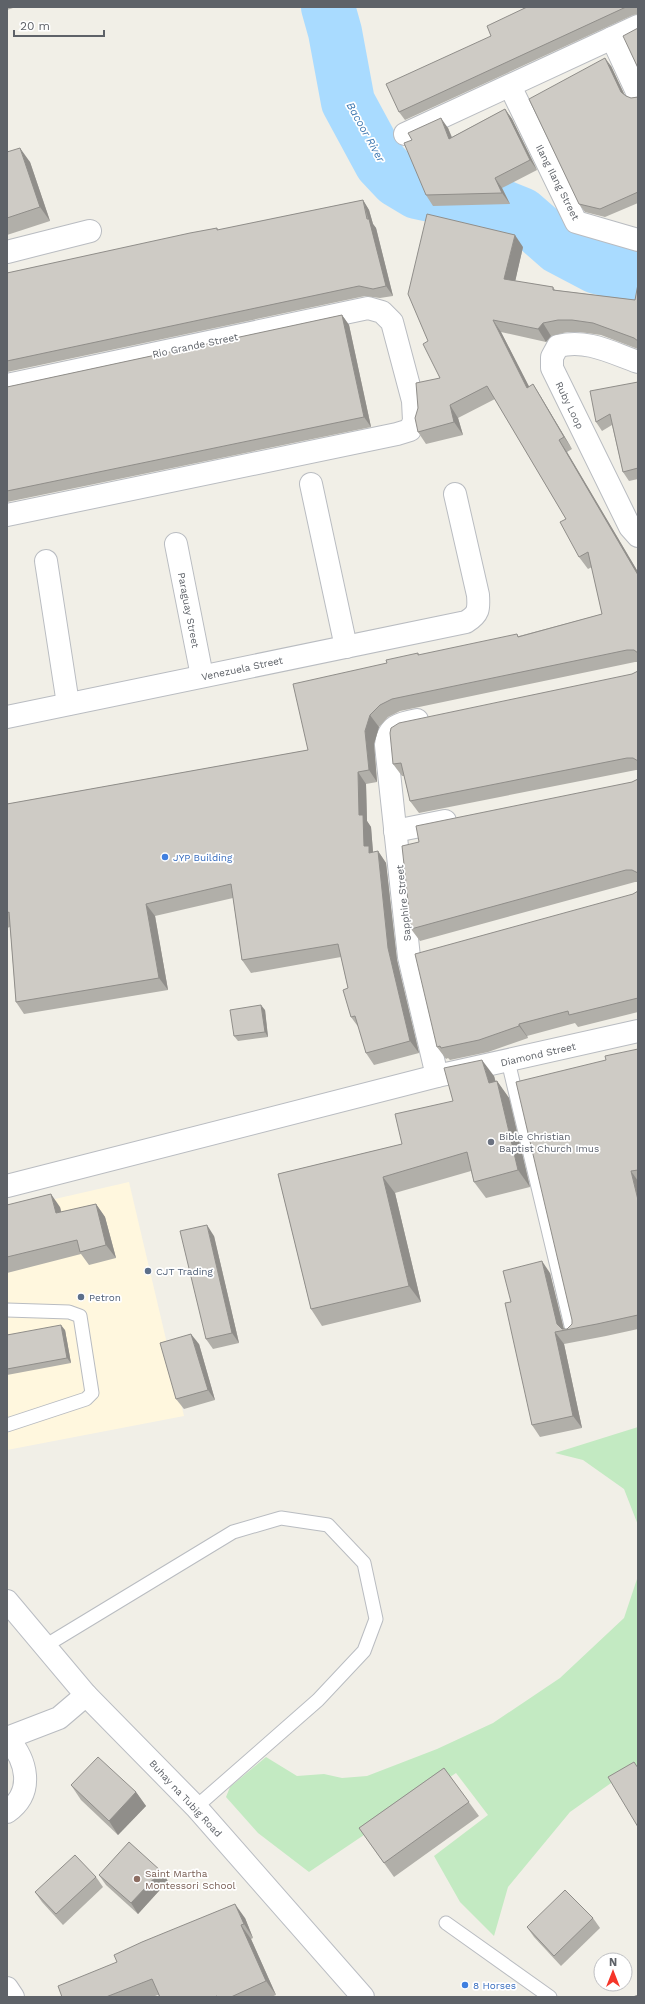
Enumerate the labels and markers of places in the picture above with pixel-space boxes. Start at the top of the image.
marker: JYP Building [160,852,170,862]
place label: JYP Building [173,852,233,863]
place label: Bible Christian Baptist Church Imus [499,1131,599,1154]
marker: Bible Christian Baptist Church Imus [486,1137,496,1147]
marker: CJT Trading [143,1266,153,1276]
place label: CJT Trading [156,1266,213,1277]
marker: Petron [76,1292,86,1302]
place label: Petron [89,1292,121,1303]
place label: Saint Martha Montessori School [145,1868,236,1891]
marker: Saint Martha Montessori School [132,1874,142,1884]
marker: 8 Horses [460,1980,470,1990]
place label: 8 Horses [473,1980,516,1991]

